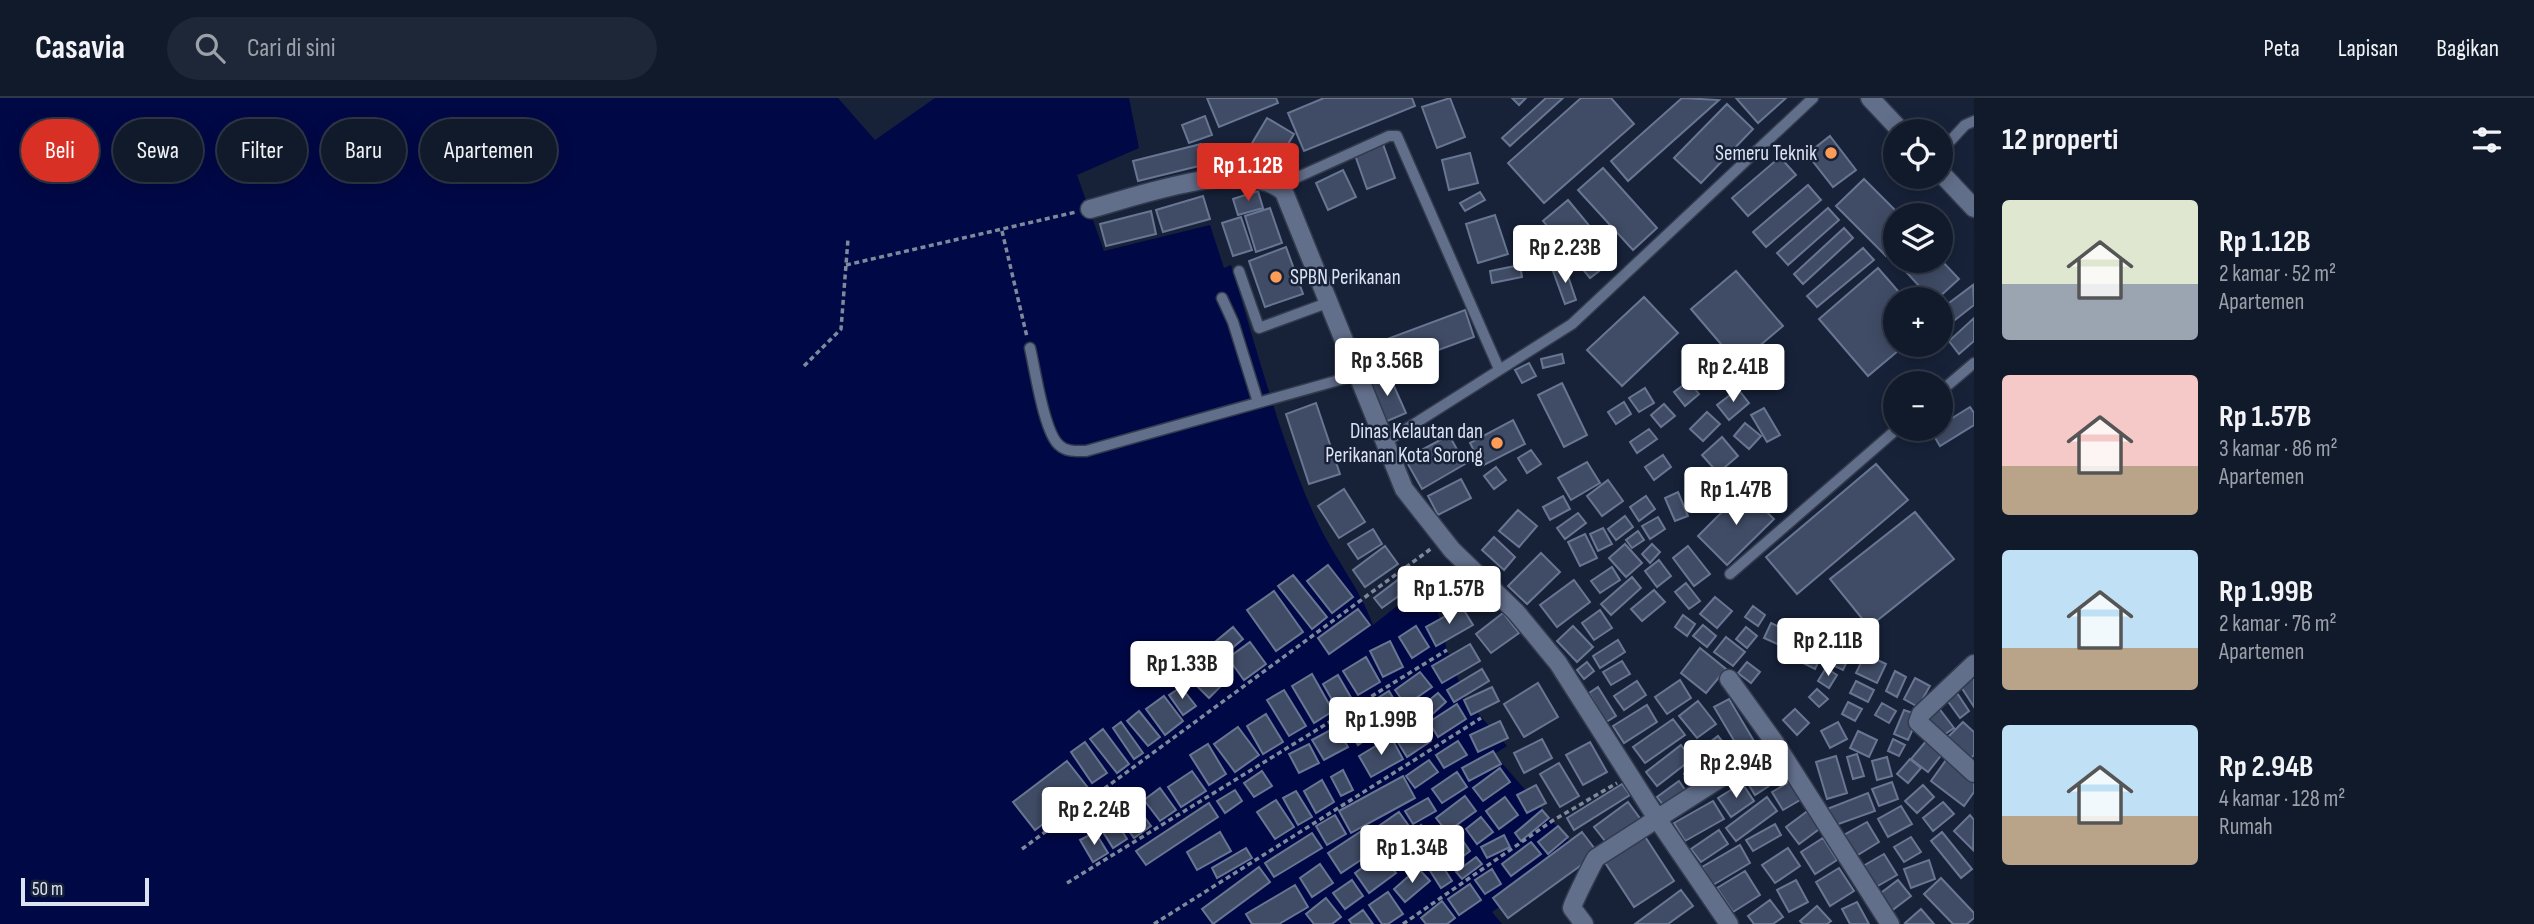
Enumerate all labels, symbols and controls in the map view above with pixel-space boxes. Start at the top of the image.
search box [167,17,657,80]
text: Casavia [35,28,125,68]
icon: search [191,29,229,67]
text: Cari di sini [247,33,336,64]
text: Peta [2264,34,2300,63]
text: Lapisan [2338,34,2398,63]
text: Bagikan [2436,34,2499,63]
chip: Beli [21,119,99,182]
chip: Sewa [113,119,203,182]
chip: Filter [217,119,307,182]
chip: Baru [321,119,406,182]
chip: Apartemen [420,119,557,182]
map controls [1883,119,1953,441]
button: locate [1883,119,1953,189]
icon: filters [2468,121,2506,159]
text: 12 properti [2002,122,2118,158]
place label: Semeru Teknik [1715,141,1817,166]
pin: Rp 1.12B [1176,144,1320,203]
marker: Semeru Teknik [1823,145,1839,161]
text: Rp 1.12B [1213,152,1283,180]
button: layers [1883,203,1953,273]
text: Rp 1.12B [2219,224,2310,260]
pin: Rp 2.23B [1493,226,1637,285]
icon: home [2058,228,2142,312]
text: Rp 2.23B [1529,234,1601,262]
text: 2 kamar · 52 m² [2219,260,2336,288]
place label: SPBN Perikanan [1290,265,1401,290]
marker: SPBN Perikanan [1268,269,1284,285]
button: + [1883,287,1953,357]
text: Apartemen [2219,288,2304,316]
pin: Rp 3.56B [1315,338,1459,398]
pin: Rp 2.41B [1661,344,1805,404]
text: Rp 3.56B [1351,347,1423,375]
text: Rp 2.41B [1697,353,1769,381]
button: − [1883,371,1953,441]
text: Rp 1.57B [2219,399,2311,435]
icon: home [2058,403,2142,487]
place label: Dinas Kelautan dan Perikanan Kota Sorong [1325,419,1483,468]
marker: Dinas Kelautan dan Perikanan Kota Sorong [1489,435,1505,451]
text: 3 kamar · 86 m² [2219,435,2338,463]
text: Apartemen [2219,463,2304,491]
pin: Rp 1.47B [1664,468,1808,527]
text: Rp 1.47B [1700,476,1772,504]
pin: Rp 1.57B [1377,566,1521,626]
text: Rp 1.99B [2219,574,2313,610]
text: Rp 1.57B [1414,575,1484,603]
icon: home [2058,578,2142,662]
text: 2 kamar · 76 m² [2219,610,2337,638]
pin: Rp 2.11B [1756,618,1900,678]
text: Rp 2.11B [1793,627,1863,655]
text: Apartemen [2219,638,2304,666]
pin: Rp 1.33B [1110,642,1254,701]
text: Rp 1.33B [1146,650,1218,678]
pin: Rp 1.99B [1309,698,1453,757]
text: Rp 1.99B [1345,706,1417,734]
pin: Rp 2.94B [1664,740,1808,800]
text: Rp 2.94B [1700,749,1772,777]
text: Rp 2.94B [2219,749,2313,785]
icon: home [2058,753,2142,837]
text: 4 kamar · 128 m² [2219,785,2345,813]
pin: Rp 2.24B [1022,788,1166,847]
text: Rp 2.24B [1058,796,1130,824]
text: Rumah [2219,813,2273,841]
pin: Rp 1.34B [1340,826,1484,885]
text: Rp 1.34B [1376,834,1448,862]
scale bar [21,875,149,907]
text: 50 m [32,878,63,901]

